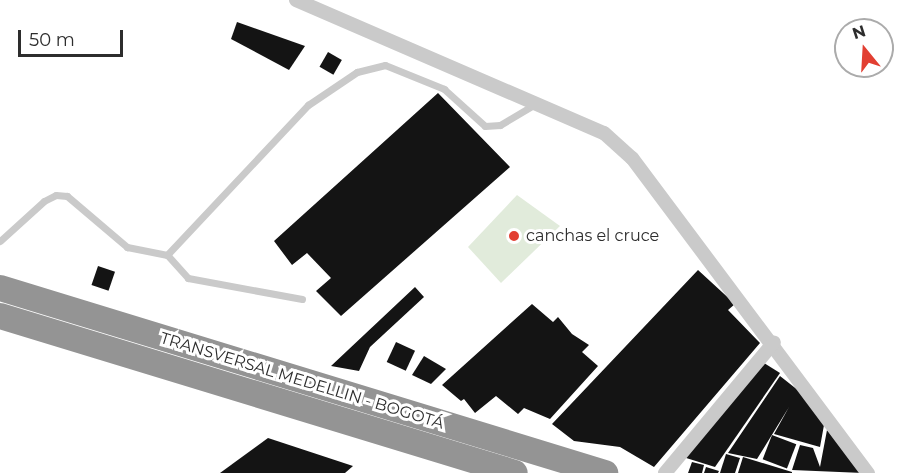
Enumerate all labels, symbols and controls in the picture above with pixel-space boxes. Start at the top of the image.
scale bar [21,18,126,56]
north arrow [834,18,894,78]
text: N [850,21,868,43]
text: 50 m [29,29,75,51]
place label: canchas el cruce [526,226,659,246]
marker: canchas el cruce [507,229,521,243]
street label: TRANSVERSAL MEDELLIN - BOGOTÁ [158,329,446,433]

